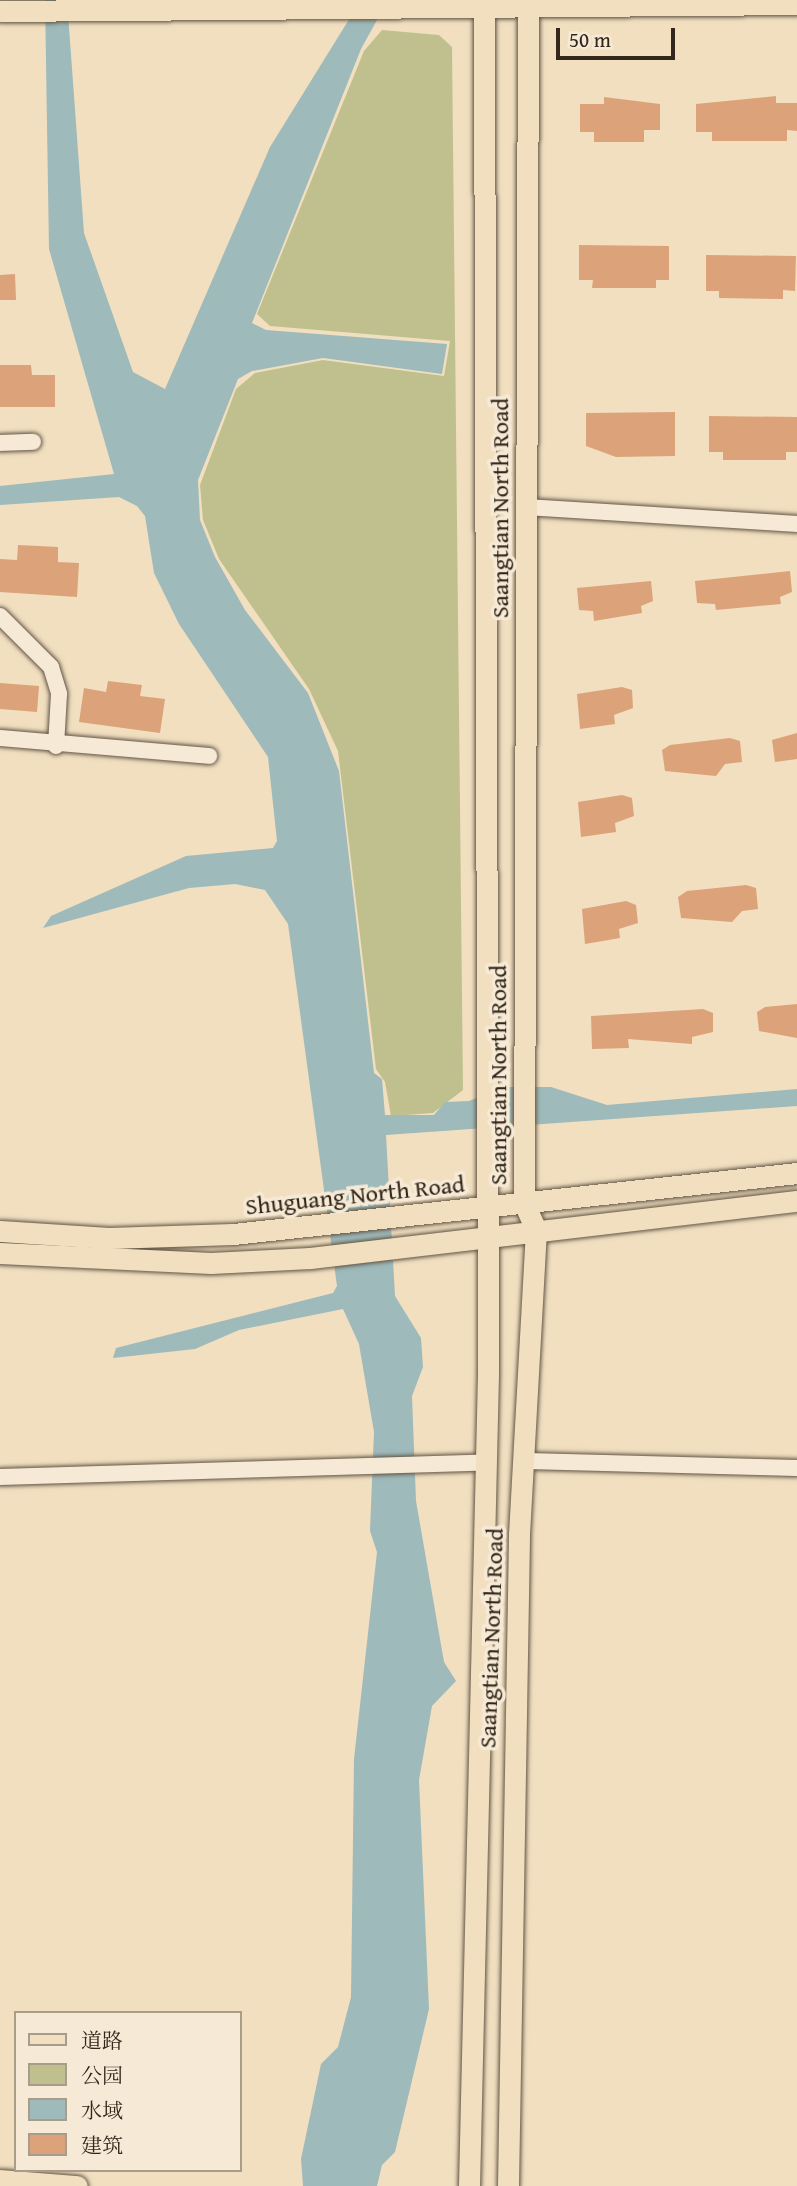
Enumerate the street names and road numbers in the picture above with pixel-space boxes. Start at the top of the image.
street label: Saangtian North Road [486,398,514,618]
street label: Saangtian North Road [484,965,512,1185]
street label: Shuguang North Road [244,1169,466,1221]
street label: Saangtian North Road [473,1527,509,1749]

